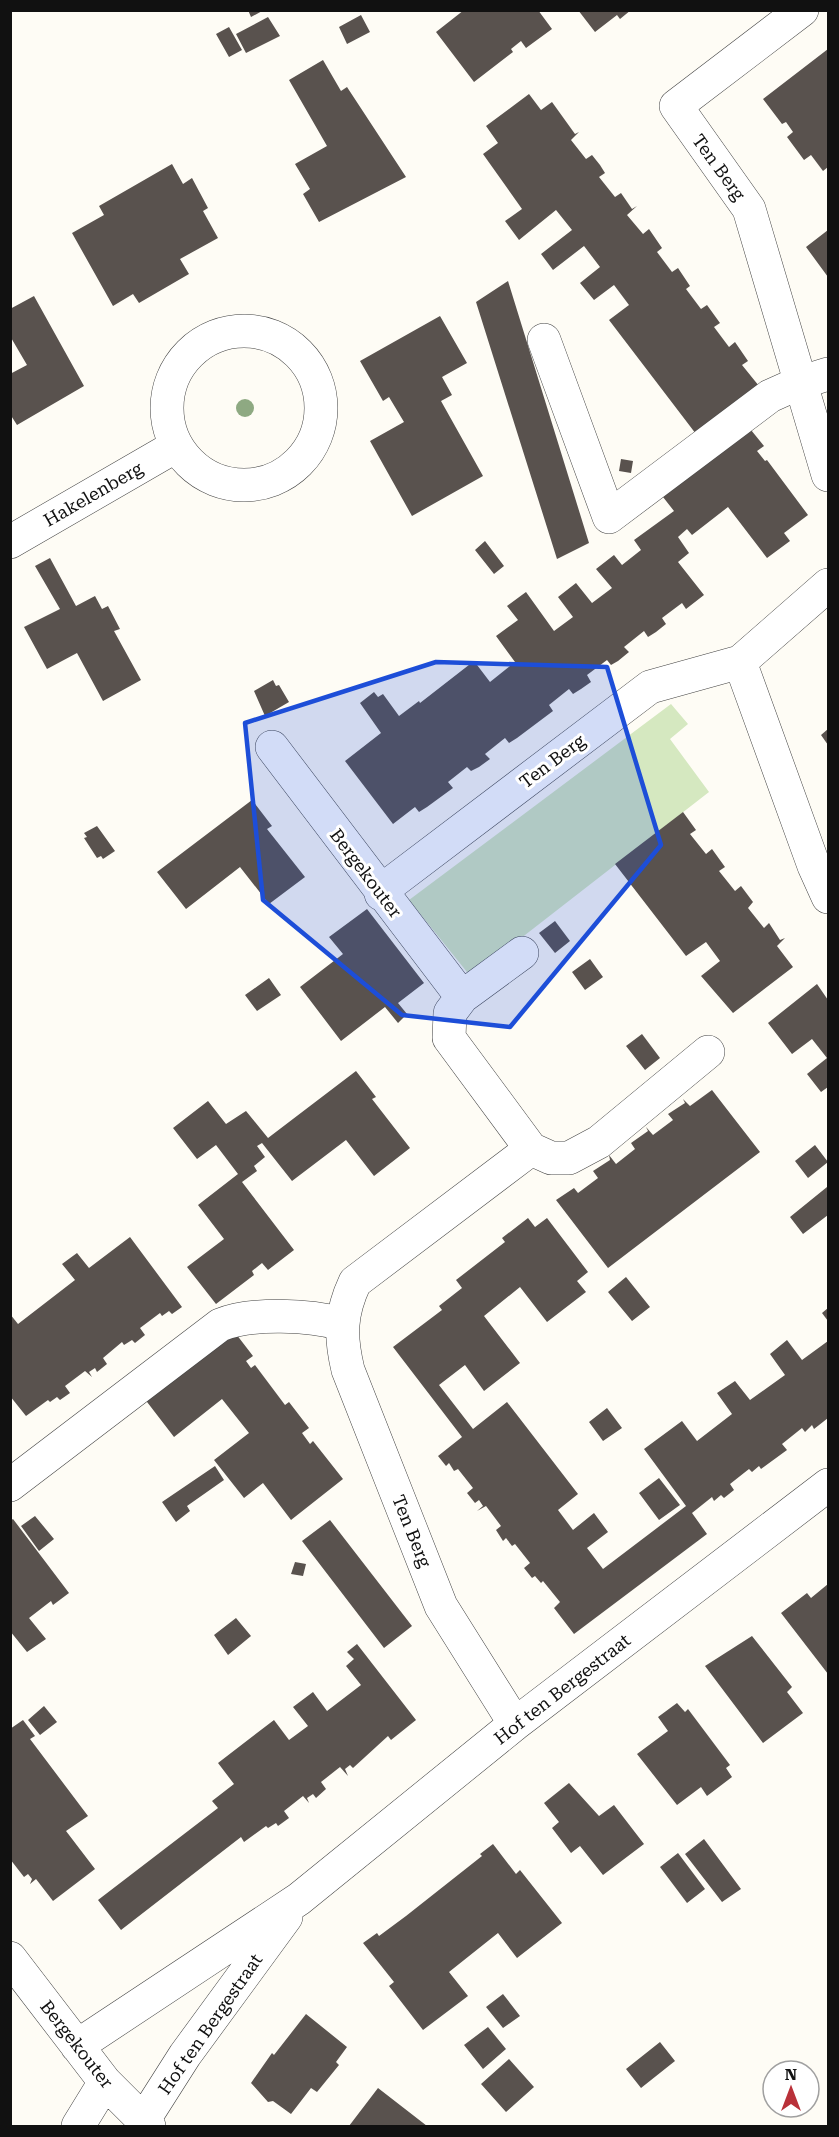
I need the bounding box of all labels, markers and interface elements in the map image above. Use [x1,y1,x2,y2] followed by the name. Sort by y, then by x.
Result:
[688,130,750,205] street label: Ten Berg
[40,457,147,531] street label: Hakelenberg
[515,729,589,792] street label: Ten Berg
[326,825,406,921] street label: Bergekouter
[388,1492,436,1571] street label: Ten Berg
[490,1629,634,1749] street label: Hof ten Bergestraat
[154,1949,267,2098] street label: Hof ten Bergestraat
[36,1996,118,2092] street label: Bergekouter
[761,2059,821,2119] north arrow
[785,2065,797,2084] text: N

